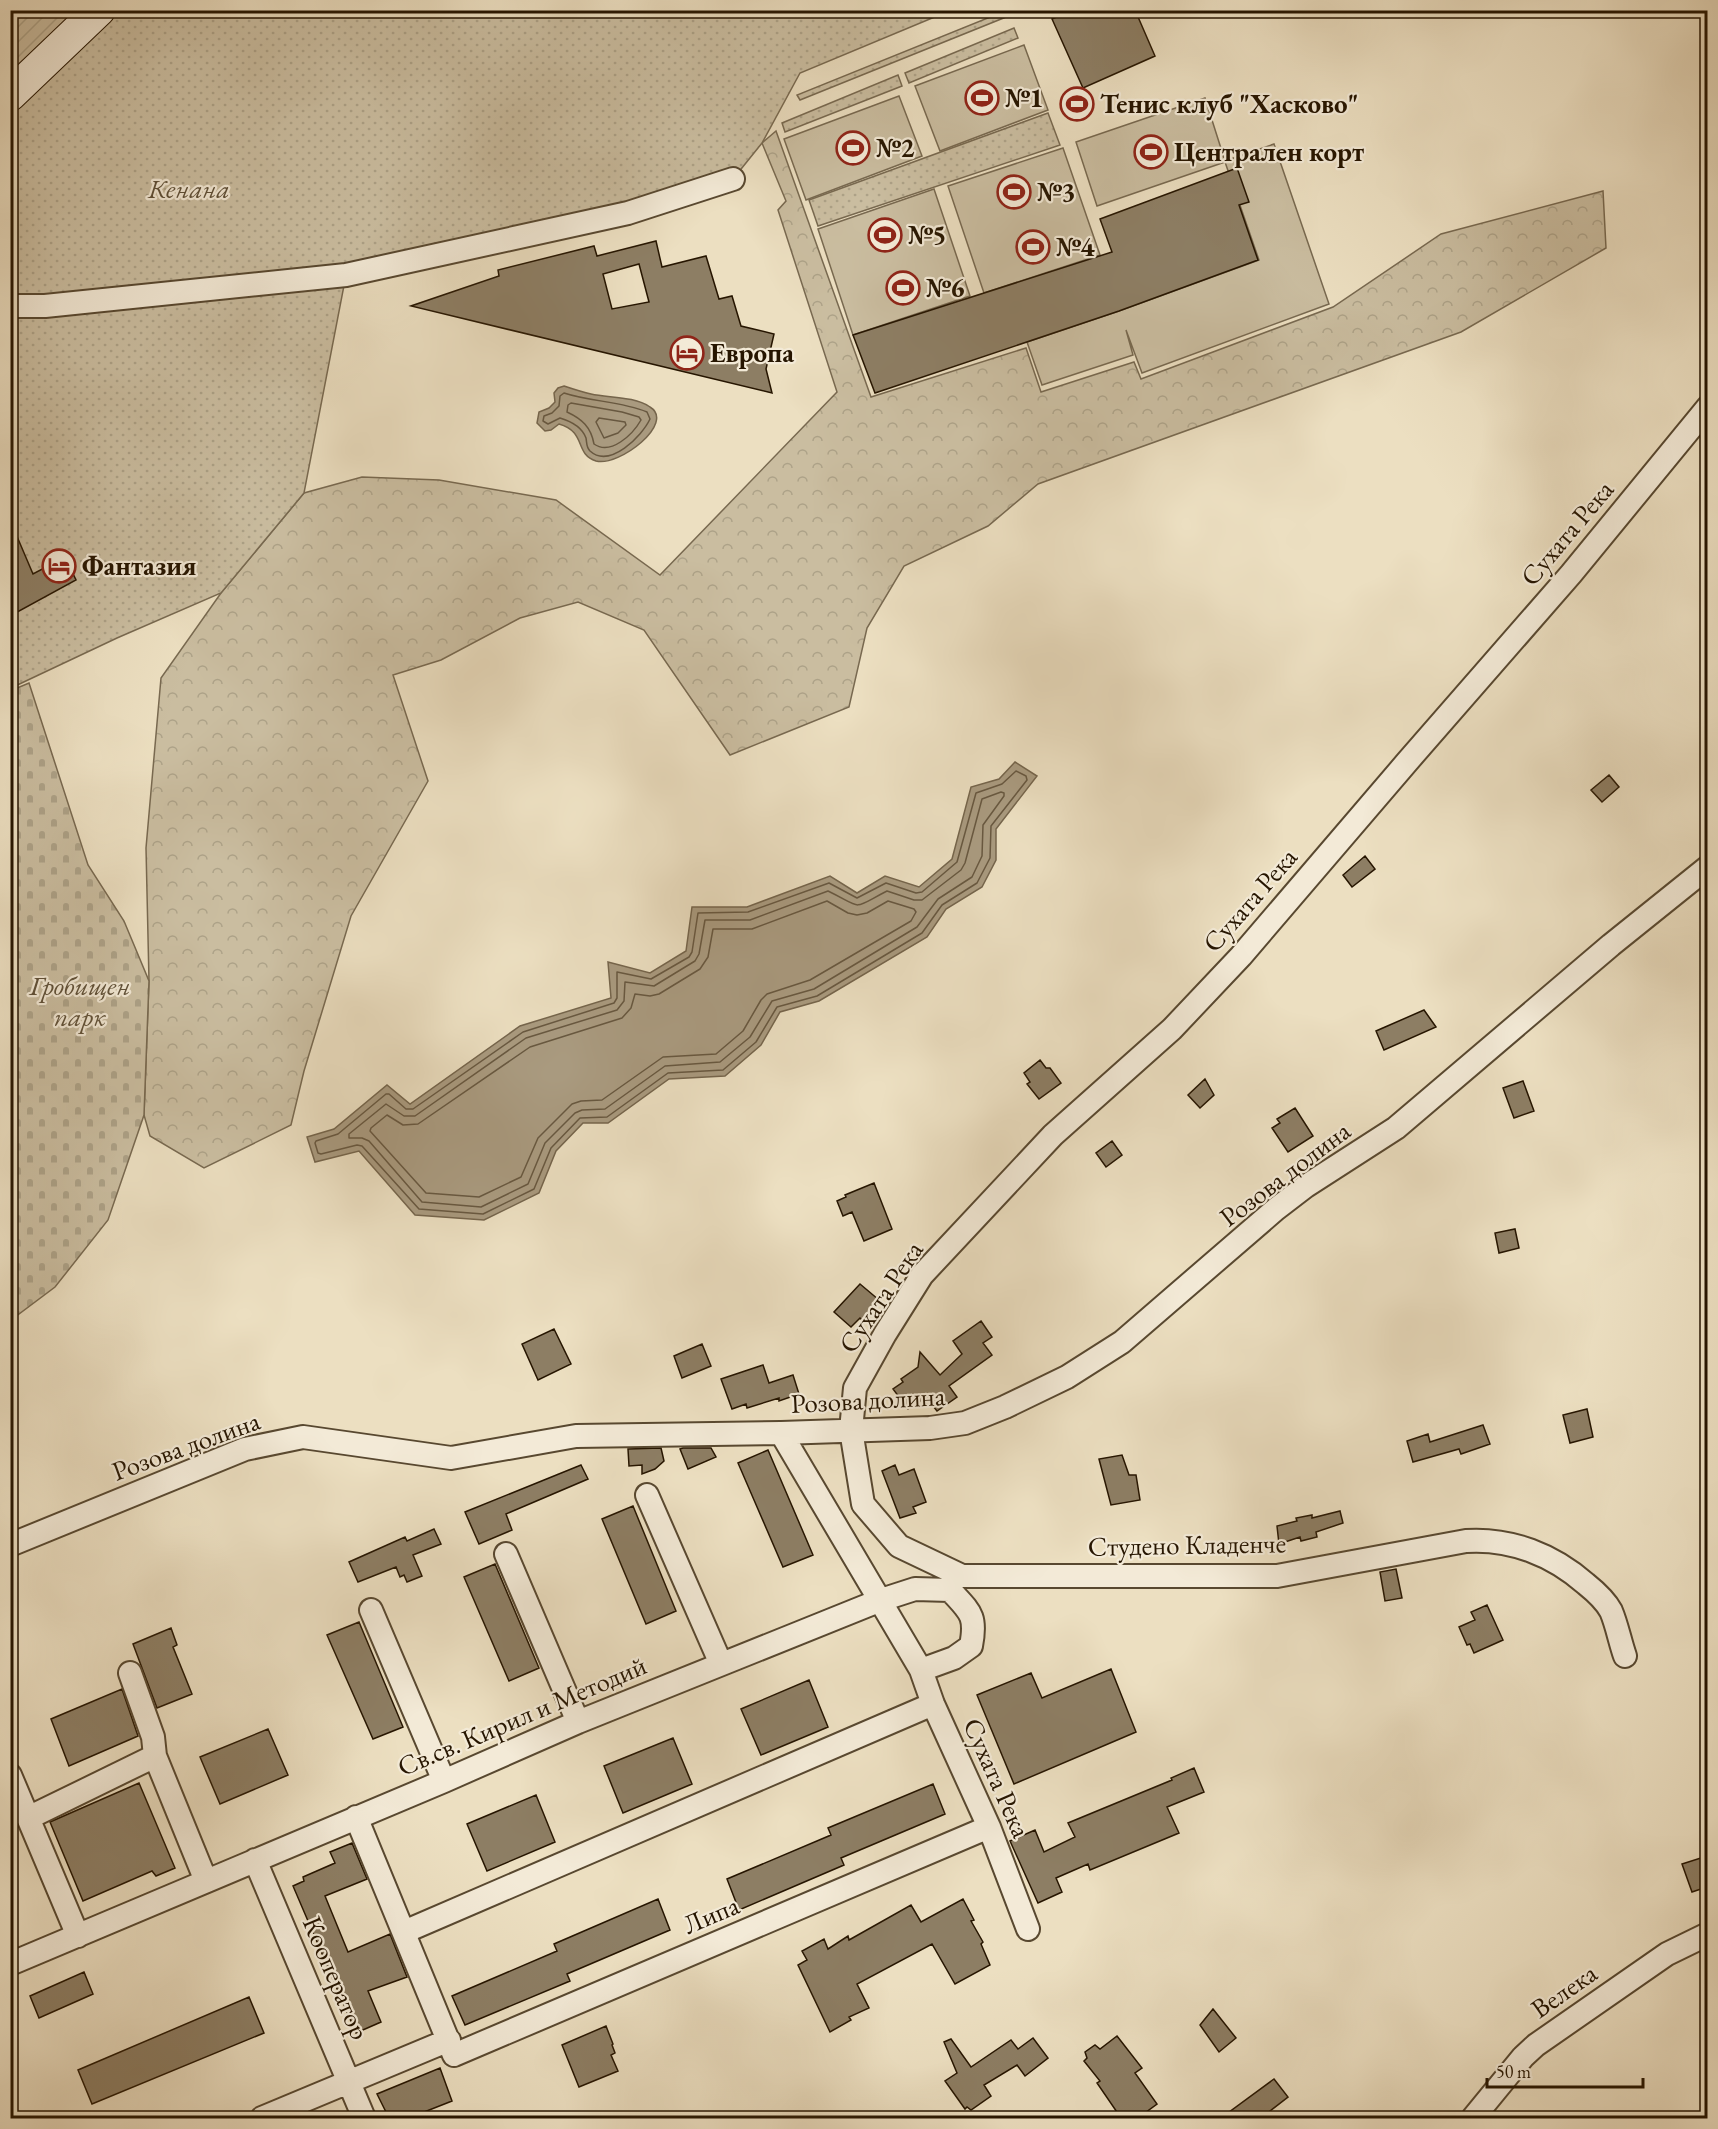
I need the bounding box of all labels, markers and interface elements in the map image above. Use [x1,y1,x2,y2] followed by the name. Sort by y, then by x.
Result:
[964,80,1000,116] sports icon: №1
[1005,80,1044,115] place label: №1
[1059,86,1095,122] sports icon: Тенис клуб "Хасково"
[1100,86,1358,121] place label: Тенис клуб "Хасково"
[835,130,871,166] sports icon: №2
[876,130,915,165] place label: №2
[1133,134,1169,170] sports icon: Централен корт
[1174,134,1364,169] place label: Централен корт
[147,171,230,206] park label: Кенана
[996,174,1032,210] sports icon: №3
[1037,174,1076,209] place label: №3
[867,217,903,253] sports icon: №5
[908,217,947,252] place label: №5
[1015,229,1051,265] sports icon: №4
[1056,229,1095,264] place label: №4
[885,270,921,306] sports icon: №6
[926,270,965,305] place label: №6
[669,335,705,371] hotel icon: Европа
[710,335,794,370] place label: Европа
[1512,472,1621,593] street label: Сухата Река
[41,548,77,584] hotel icon: Фантазия
[82,548,197,583] place label: Фантазия
[1195,840,1305,959] street label: Сухата Река
[28,968,131,1034] park label: Гробищен парк
[1212,1113,1357,1234] street label: Розова долина
[830,1234,931,1359] street label: Сухата Река
[790,1378,946,1421] street label: Розова долина
[107,1403,265,1488] street label: Розова долина
[1088,1525,1286,1564] street label: Студено Кладенче
[392,1647,652,1784] street label: Св.св. Кирил и Методий
[956,1712,1039,1843] street label: Сухата Река
[677,1887,744,1942] street label: Липа
[295,1911,378,2045] street label: Кооператор
[1524,1955,1604,2026] street label: Велека
[1487,2051,1643,2089] scale bar
[1496,2060,1531,2083] text: 50 m

